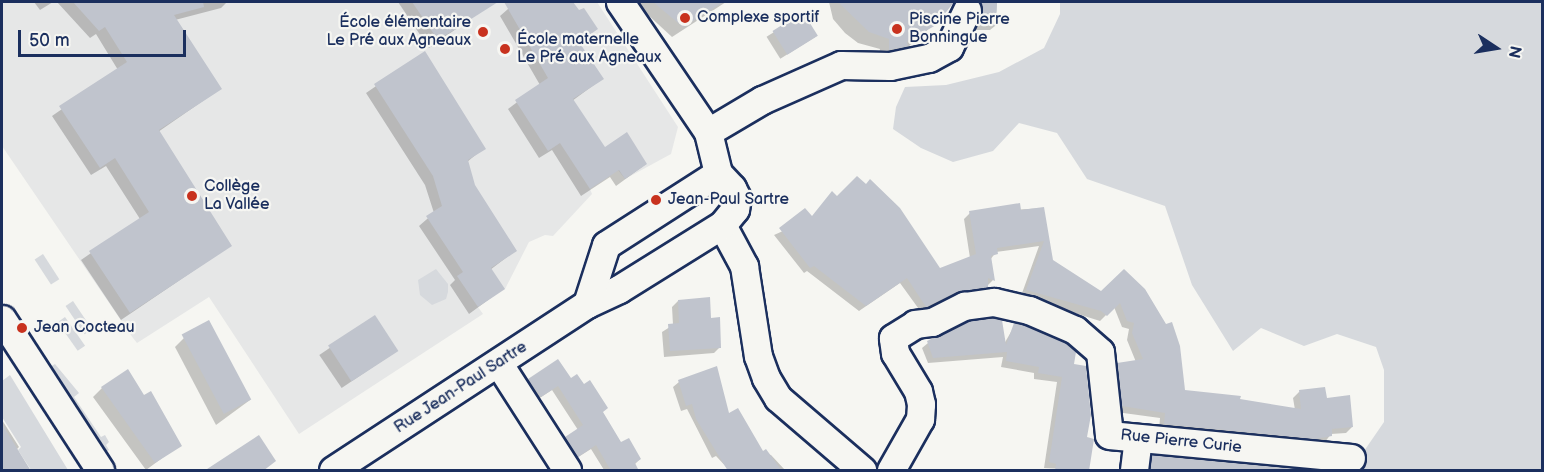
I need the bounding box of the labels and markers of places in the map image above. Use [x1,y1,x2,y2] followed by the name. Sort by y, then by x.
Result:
[697,8,819,28] place label: Complexe sportif
[909,10,1010,48] place label: Piscine Pierre Bonningue
[678,11,692,25] marker: Complexe sportif
[327,13,471,51] place label: École élémentaire Le Pré aux Agneaux
[890,22,904,36] marker: Piscine Pierre Bonningue
[476,25,490,39] marker: École élémentaire Le Pré aux Agneaux
[517,30,661,68] place label: École maternelle Le Pré aux Agneaux
[498,42,512,56] marker: École maternelle Le Pré aux Agneaux
[204,177,270,215] place label: Collège La Vallée
[185,189,199,203] marker: Collège La Vallée
[668,190,789,210] place label: Jean-Paul Sartre
[649,193,663,207] marker: Jean-Paul Sartre
[34,318,135,338] place label: Jean Cocteau
[15,321,29,335] marker: Jean Cocteau

